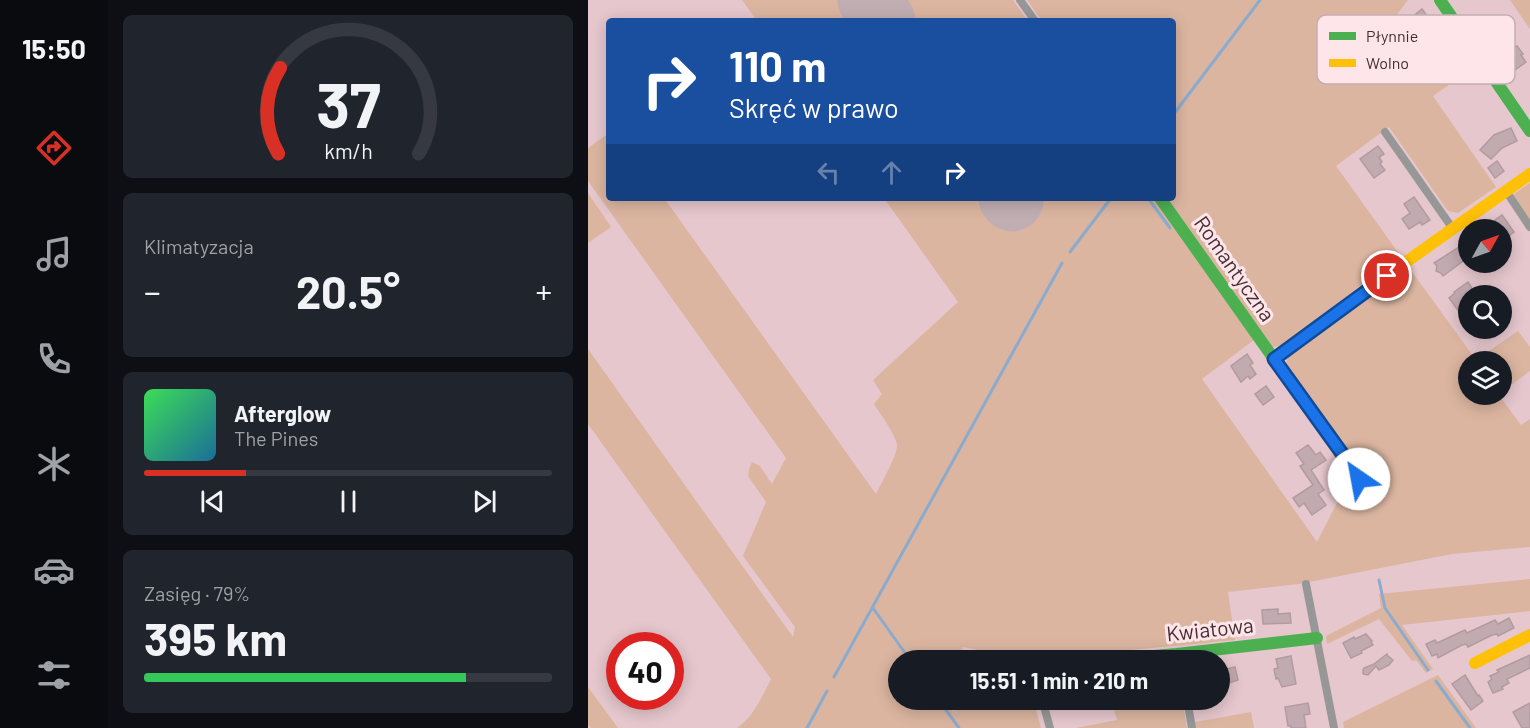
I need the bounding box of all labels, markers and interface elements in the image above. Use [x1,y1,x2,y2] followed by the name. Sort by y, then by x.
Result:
[1317,15,1515,84] legend
[1366,26,1418,45] text: Płynnie
[22,32,86,64] text: 15:50
[729,40,826,90] text: 110 m
[630,42,708,120] icon: right
[1366,53,1409,72] text: Wolno
[316,66,380,140] text: 37
[729,91,899,123] text: Skręć w prawo
[33,127,75,169] icon: directions
[324,138,372,163] text: km/h
[812,156,845,189] icon: left
[875,156,908,189] icon: ahead
[938,156,971,189] icon: right
[1190,211,1281,326] street label: Romantyczna
[1458,219,1512,273] north arrow
[1458,219,1512,405] map controls
[33,233,75,275] icon: music
[144,234,254,258] text: Klimatyzacja
[1361,250,1412,301] pin
[1370,259,1403,292] icon: arrive
[296,264,400,318] text: 20.5°
[144,271,161,311] text: −
[536,271,552,311] text: +
[1458,285,1512,339] button: search
[33,338,75,380] icon: phone
[1458,351,1512,405] button: layers
[234,400,331,426] text: Afterglow
[234,426,318,450] text: The Pines
[33,443,75,485] icon: climate
[1327,447,1391,511] position arrow
[196,485,229,518] icon: previous
[332,485,365,518] icon: pause
[468,485,501,518] icon: next
[33,549,75,591] icon: car
[144,581,250,605] text: Zasięg · 79%
[144,611,287,665] text: 395 km
[1165,612,1255,646] street label: Kwiatowa
[606,632,684,710] speed limit sign: 40
[33,654,75,696] icon: filters
[970,667,1148,693] text: 15:51 · 1 min · 210 m

